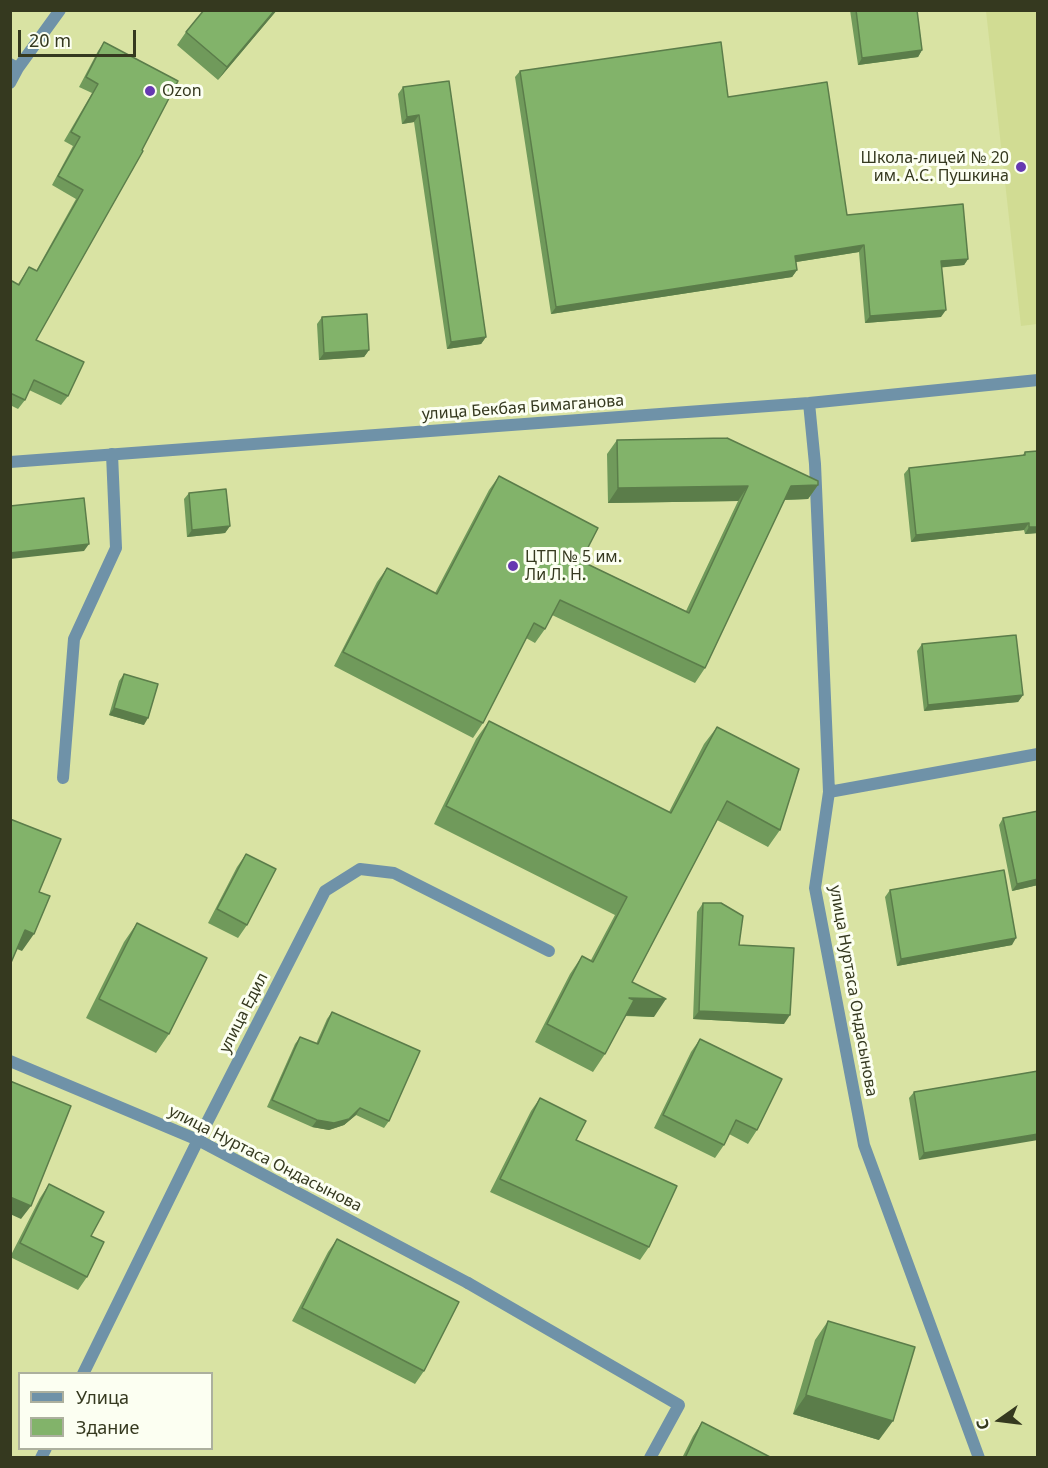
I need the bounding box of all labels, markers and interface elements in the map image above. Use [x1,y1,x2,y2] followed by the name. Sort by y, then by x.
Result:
[21,18,140,56] scale bar
[29,28,71,52] text: 20 m
[162,81,202,101] place label: Ozon
[143,84,157,98] marker: Ozon
[861,148,1009,186] place label: Школа-лицей № 20 им. А.С. Пушкина
[1014,160,1028,174] marker: Школа-лицей № 20 им. А.С. Пушкина
[421,391,625,425] street label: улица Бекбая Бимаганова
[525,547,622,585] place label: ЦТП № 5 им. Ли Л. Н.
[506,559,520,573] marker: ЦТП № 5 им. Ли Л. Н.
[825,884,881,1098] street label: улица Нуртаса Ондасынова
[216,970,272,1056] street label: улица Едил
[165,1102,365,1216] street label: улица Нуртаса Ондасынова
[18,1372,213,1450] legend
[76,1385,129,1409] text: Улица
[970,1390,1030,1450] north arrow
[76,1415,139,1439] text: Здание
[971,1417,994,1432] text: С

